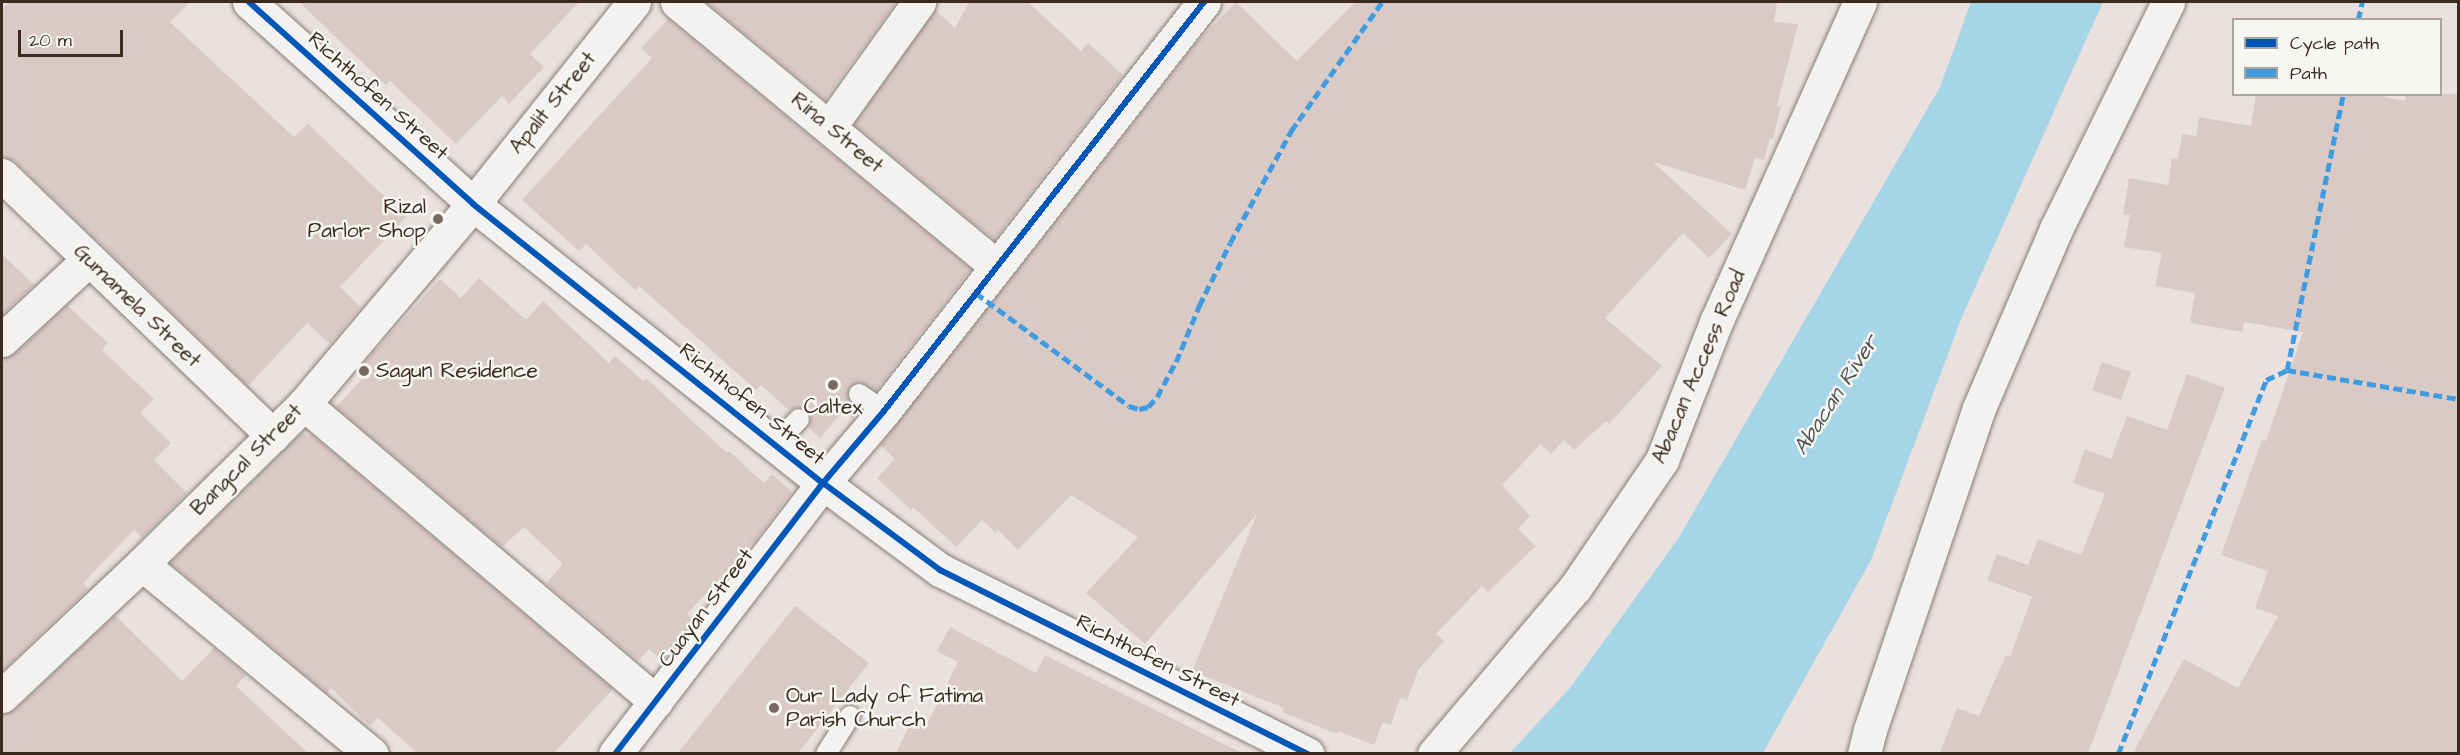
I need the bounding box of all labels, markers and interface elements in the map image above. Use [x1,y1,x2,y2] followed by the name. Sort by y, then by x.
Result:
[21,18,126,56] scale bar
[2232,18,2442,96] legend
[303,26,453,166] street label: Richthofen Street
[29,28,72,53] text: 20 m
[2290,31,2379,56] text: Cycle path
[504,47,602,159] street label: Apalit Street
[2290,61,2327,86] text: Path
[786,87,888,179] street label: Rina Street
[308,194,426,244] place label: Rizal Parlor Shop
[431,212,445,226] marker: Rizal Parlor Shop
[68,239,206,373] street label: Gumamela Street
[1647,266,1751,468] street label: Abacan Access Road
[1788,330,1884,460] water label: Abacan River
[674,338,830,470] street label: Richthofen Street
[376,358,538,384] place label: Sagun Residence
[357,364,371,378] marker: Sagun Residence
[826,378,840,392] marker: Caltex
[804,394,862,420] place label: Caltex
[186,399,308,521] street label: Bangcal Street
[653,544,759,672] street label: Cuayan Street
[1072,609,1244,713] street label: Richthofen Street
[786,683,983,733] place label: Our Lady of Fatima Parish Church
[767,701,781,715] marker: Our Lady of Fatima Parish Church

